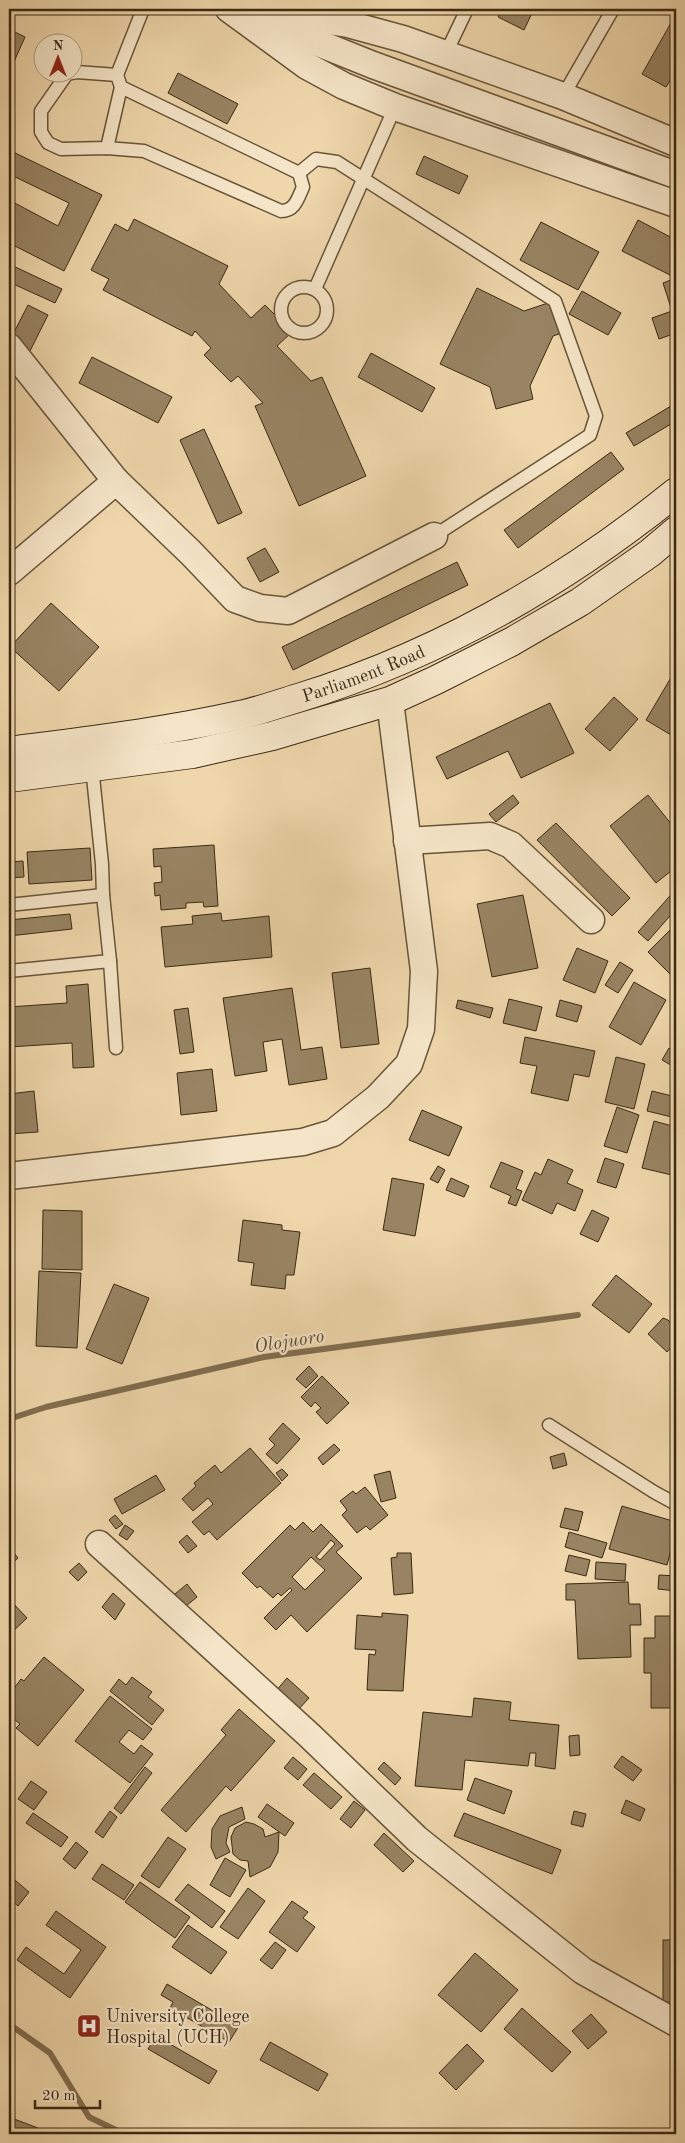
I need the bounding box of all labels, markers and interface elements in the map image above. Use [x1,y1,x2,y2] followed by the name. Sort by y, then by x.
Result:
[32,32,82,82] north arrow
[53,39,64,53] text: N
[300,643,428,706] street label: Parliament Road
[253,1328,326,1357] water label: Olojuoro
[106,2008,250,2047] place label: University College Hospital (UCH)
[76,2013,102,2039] hospital icon: University College Hospital (UCH)
[35,2078,100,2110] scale bar
[42,2089,76,2104] text: 20 m

